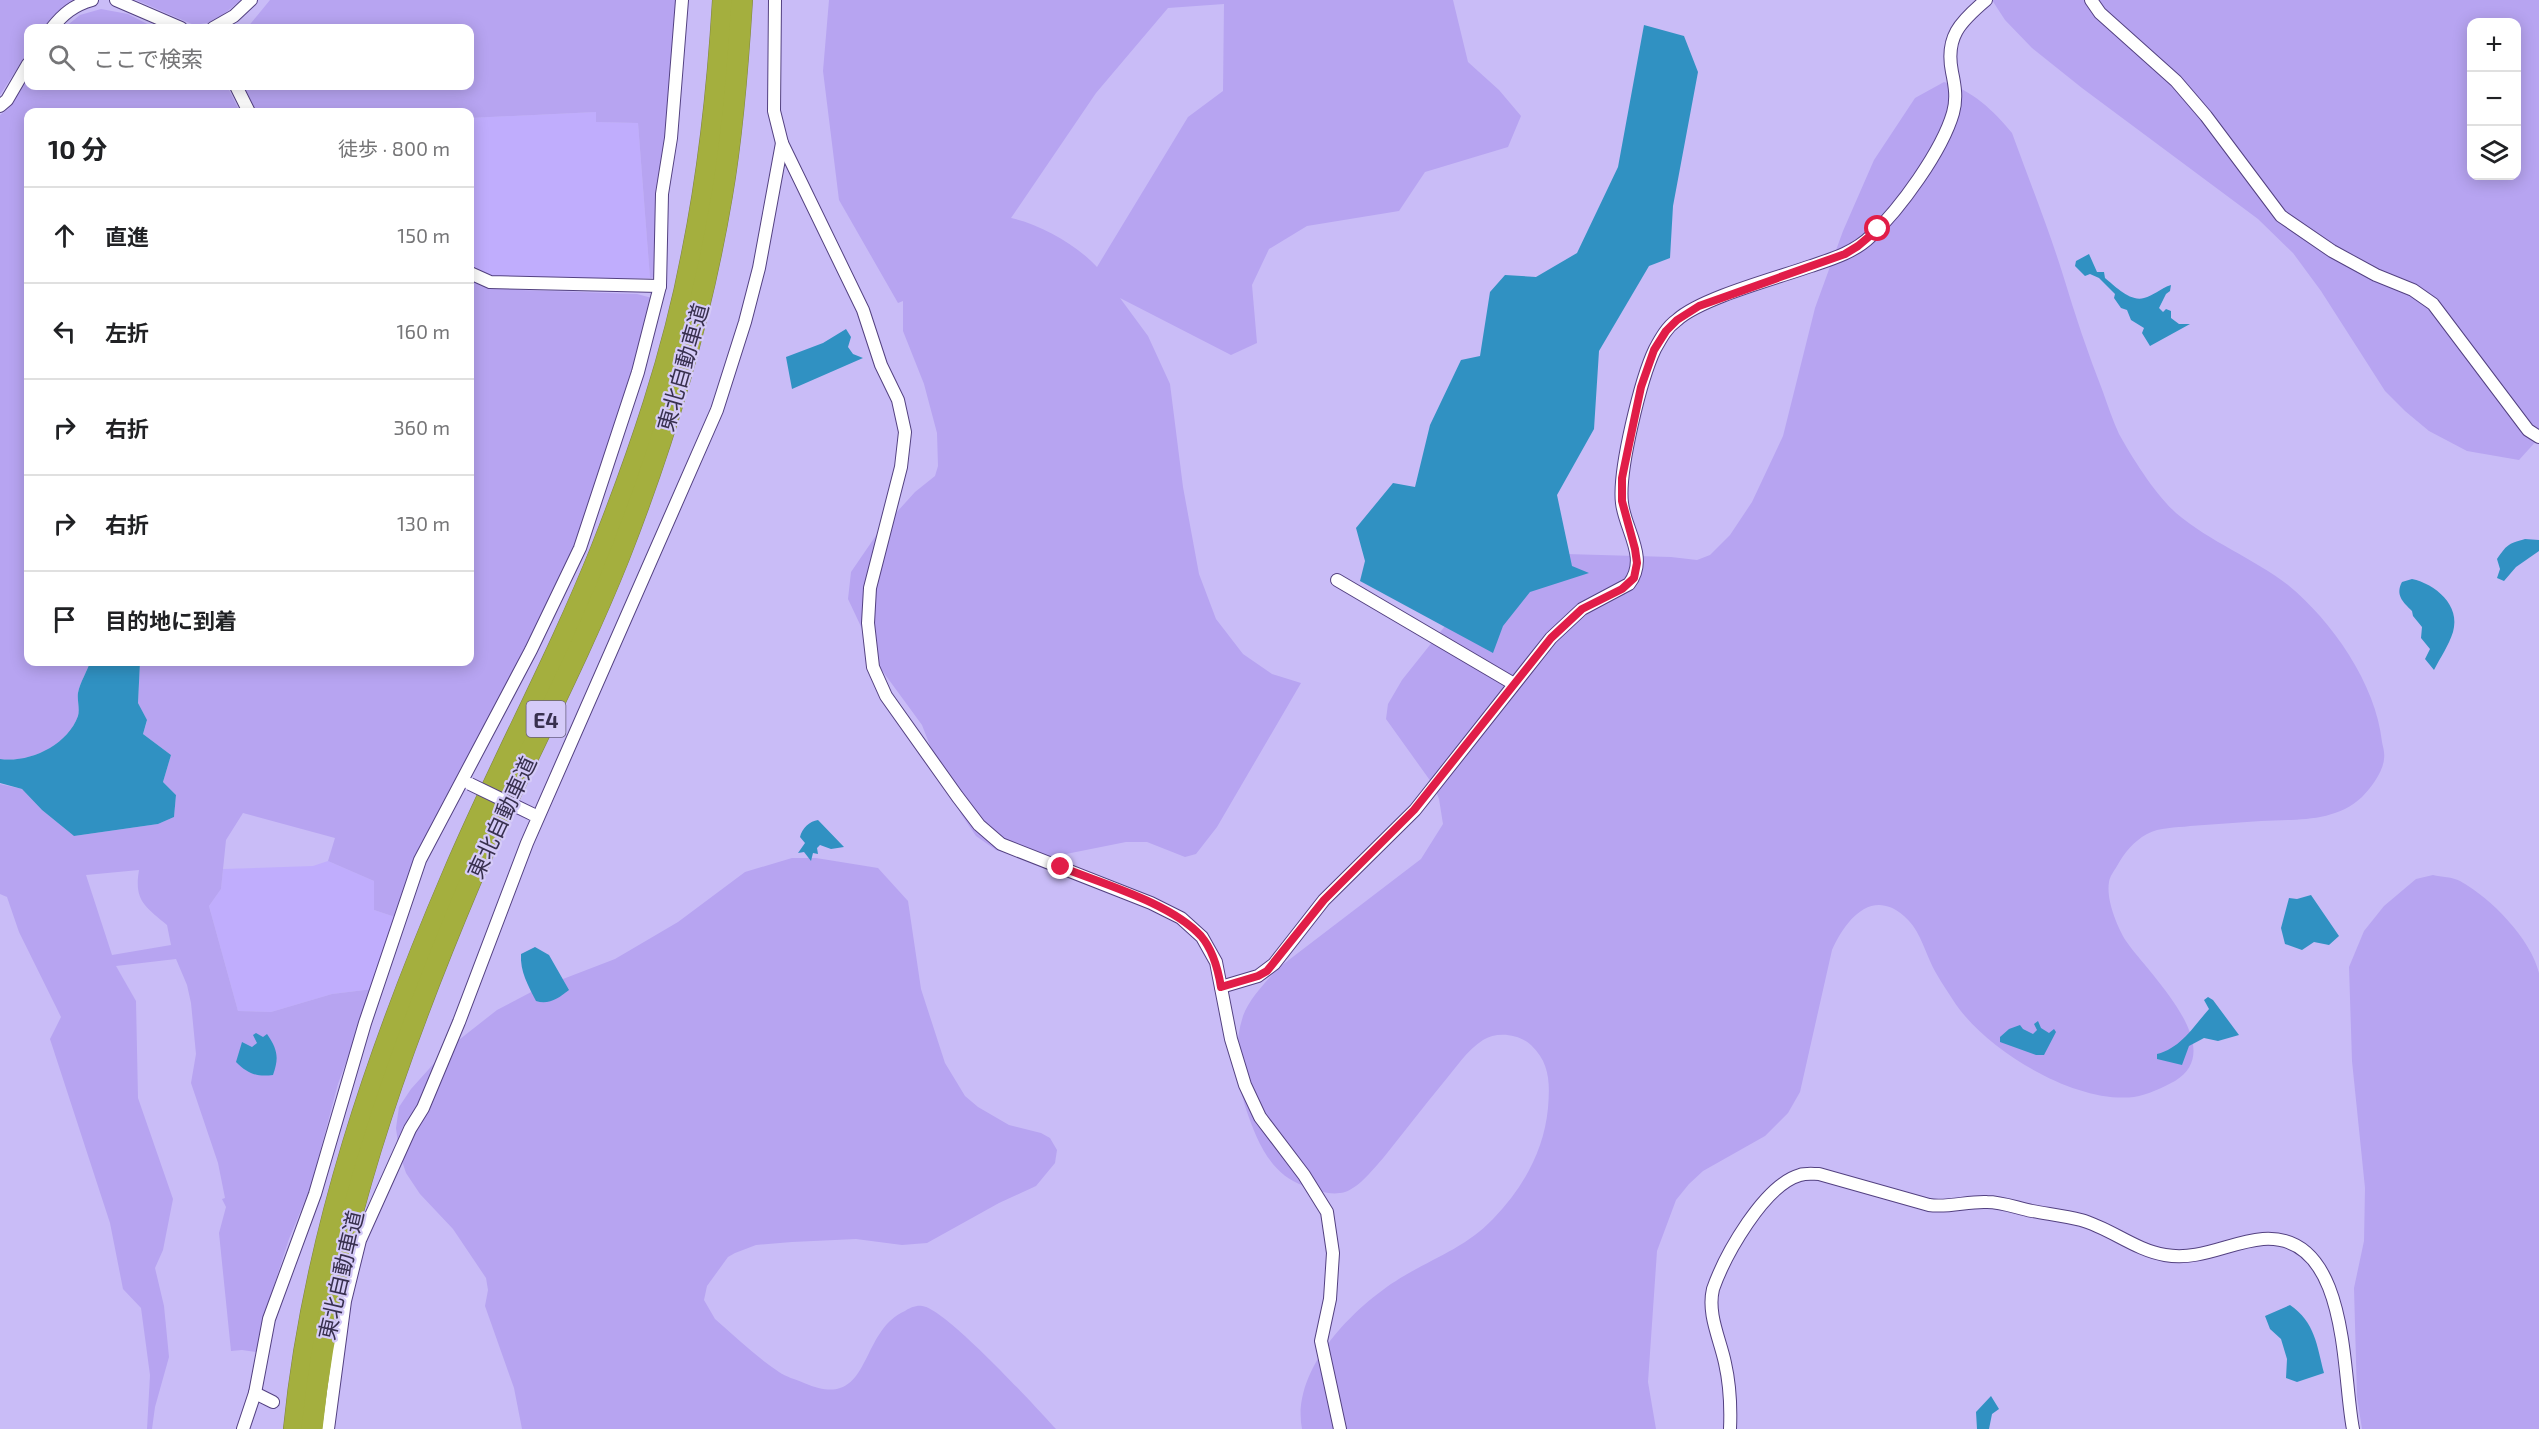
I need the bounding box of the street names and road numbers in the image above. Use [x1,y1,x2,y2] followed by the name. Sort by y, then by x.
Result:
[651,300,713,434] street label: 東北自動車道
[526,701,566,737] road number: E4
[461,752,541,882] street label: 東北自動車道
[312,1208,368,1342] street label: 東北自動車道

